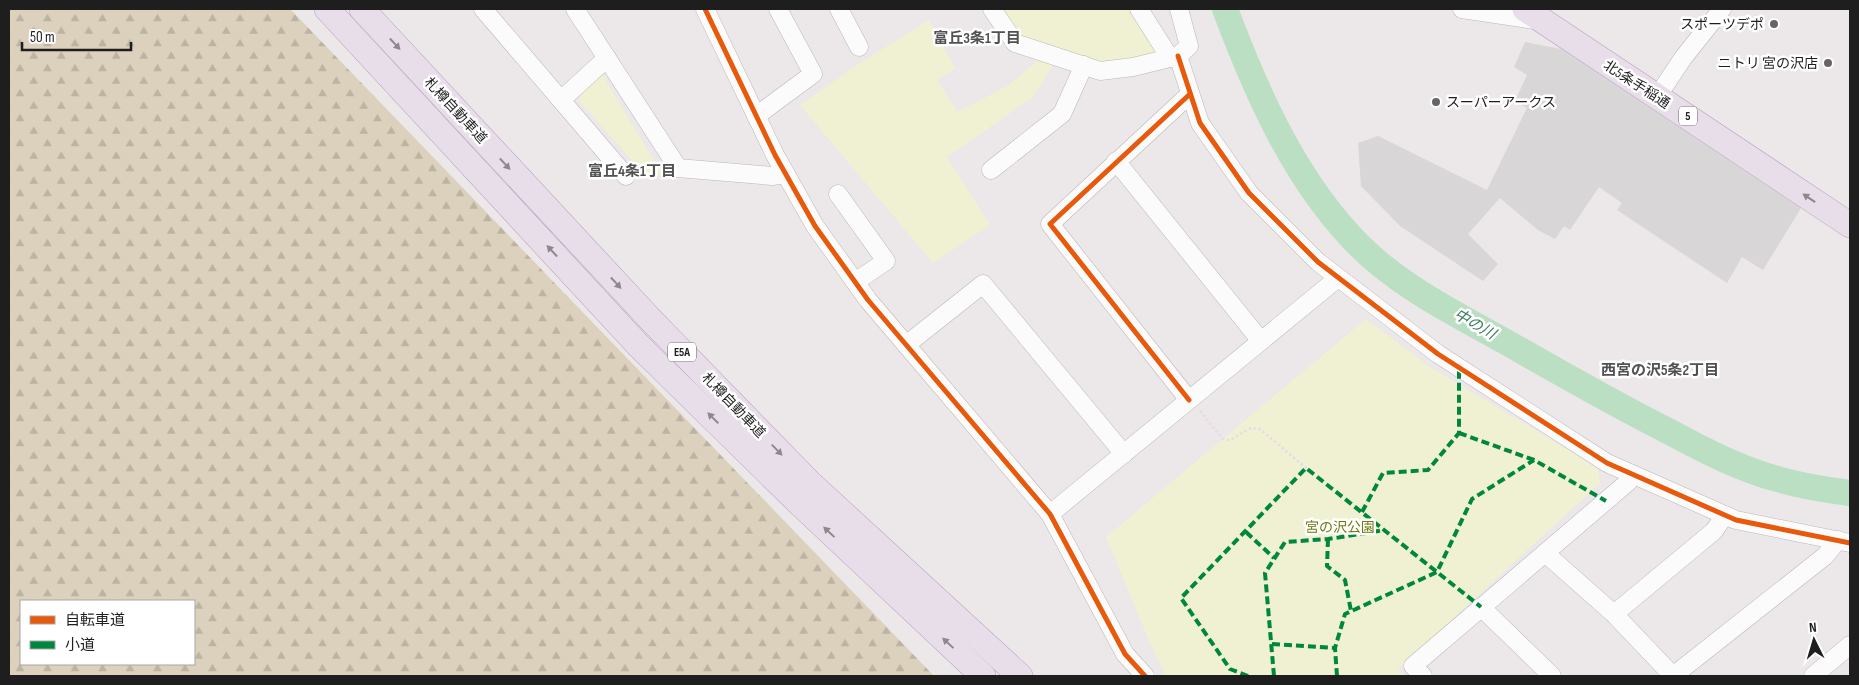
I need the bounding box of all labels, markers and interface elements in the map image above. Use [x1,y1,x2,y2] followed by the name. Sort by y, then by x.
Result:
[1680,16,1764,33] place label: スポーツデポ
[1768,18,1780,30] marker: スポーツデポ
[22,20,131,52] scale bar
[30,28,55,47] text: 50 m
[933,29,1021,48] district label: 富丘3条1丁目
[389,38,401,50] one-way arrow
[1718,55,1818,72] place label: ニトリ 宮の沢店
[1600,57,1673,112] street label: 北5条手稲通
[1822,57,1834,69] marker: ニトリ 宮の沢店
[421,74,490,147] street label: 札樽自動車道
[1446,94,1556,111] place label: スーパーアークス
[1430,96,1442,108] marker: スーパーアークス
[1679,106,1697,125] road number: 5
[500,157,511,170] one-way arrow
[588,162,676,181] district label: 富丘4条1丁目
[1803,193,1816,203] one-way arrow
[546,245,557,257] one-way arrow
[610,276,622,288] one-way arrow
[1451,305,1501,345] water label: 中の川
[668,342,696,362] road number: E5A
[1601,361,1719,380] district label: 西宮の沢5条2丁目
[698,369,769,441] street label: 札樽自動車道
[707,412,719,424] one-way arrow
[771,444,783,456] one-way arrow
[1305,519,1375,536] park label: 宮の沢公園
[824,526,836,538] one-way arrow
[20,600,195,665] legend
[65,611,125,630] text: 自転車道
[1789,615,1839,665] north arrow
[1808,619,1817,636] text: N
[65,636,95,655] text: 小道
[942,637,954,649] one-way arrow

